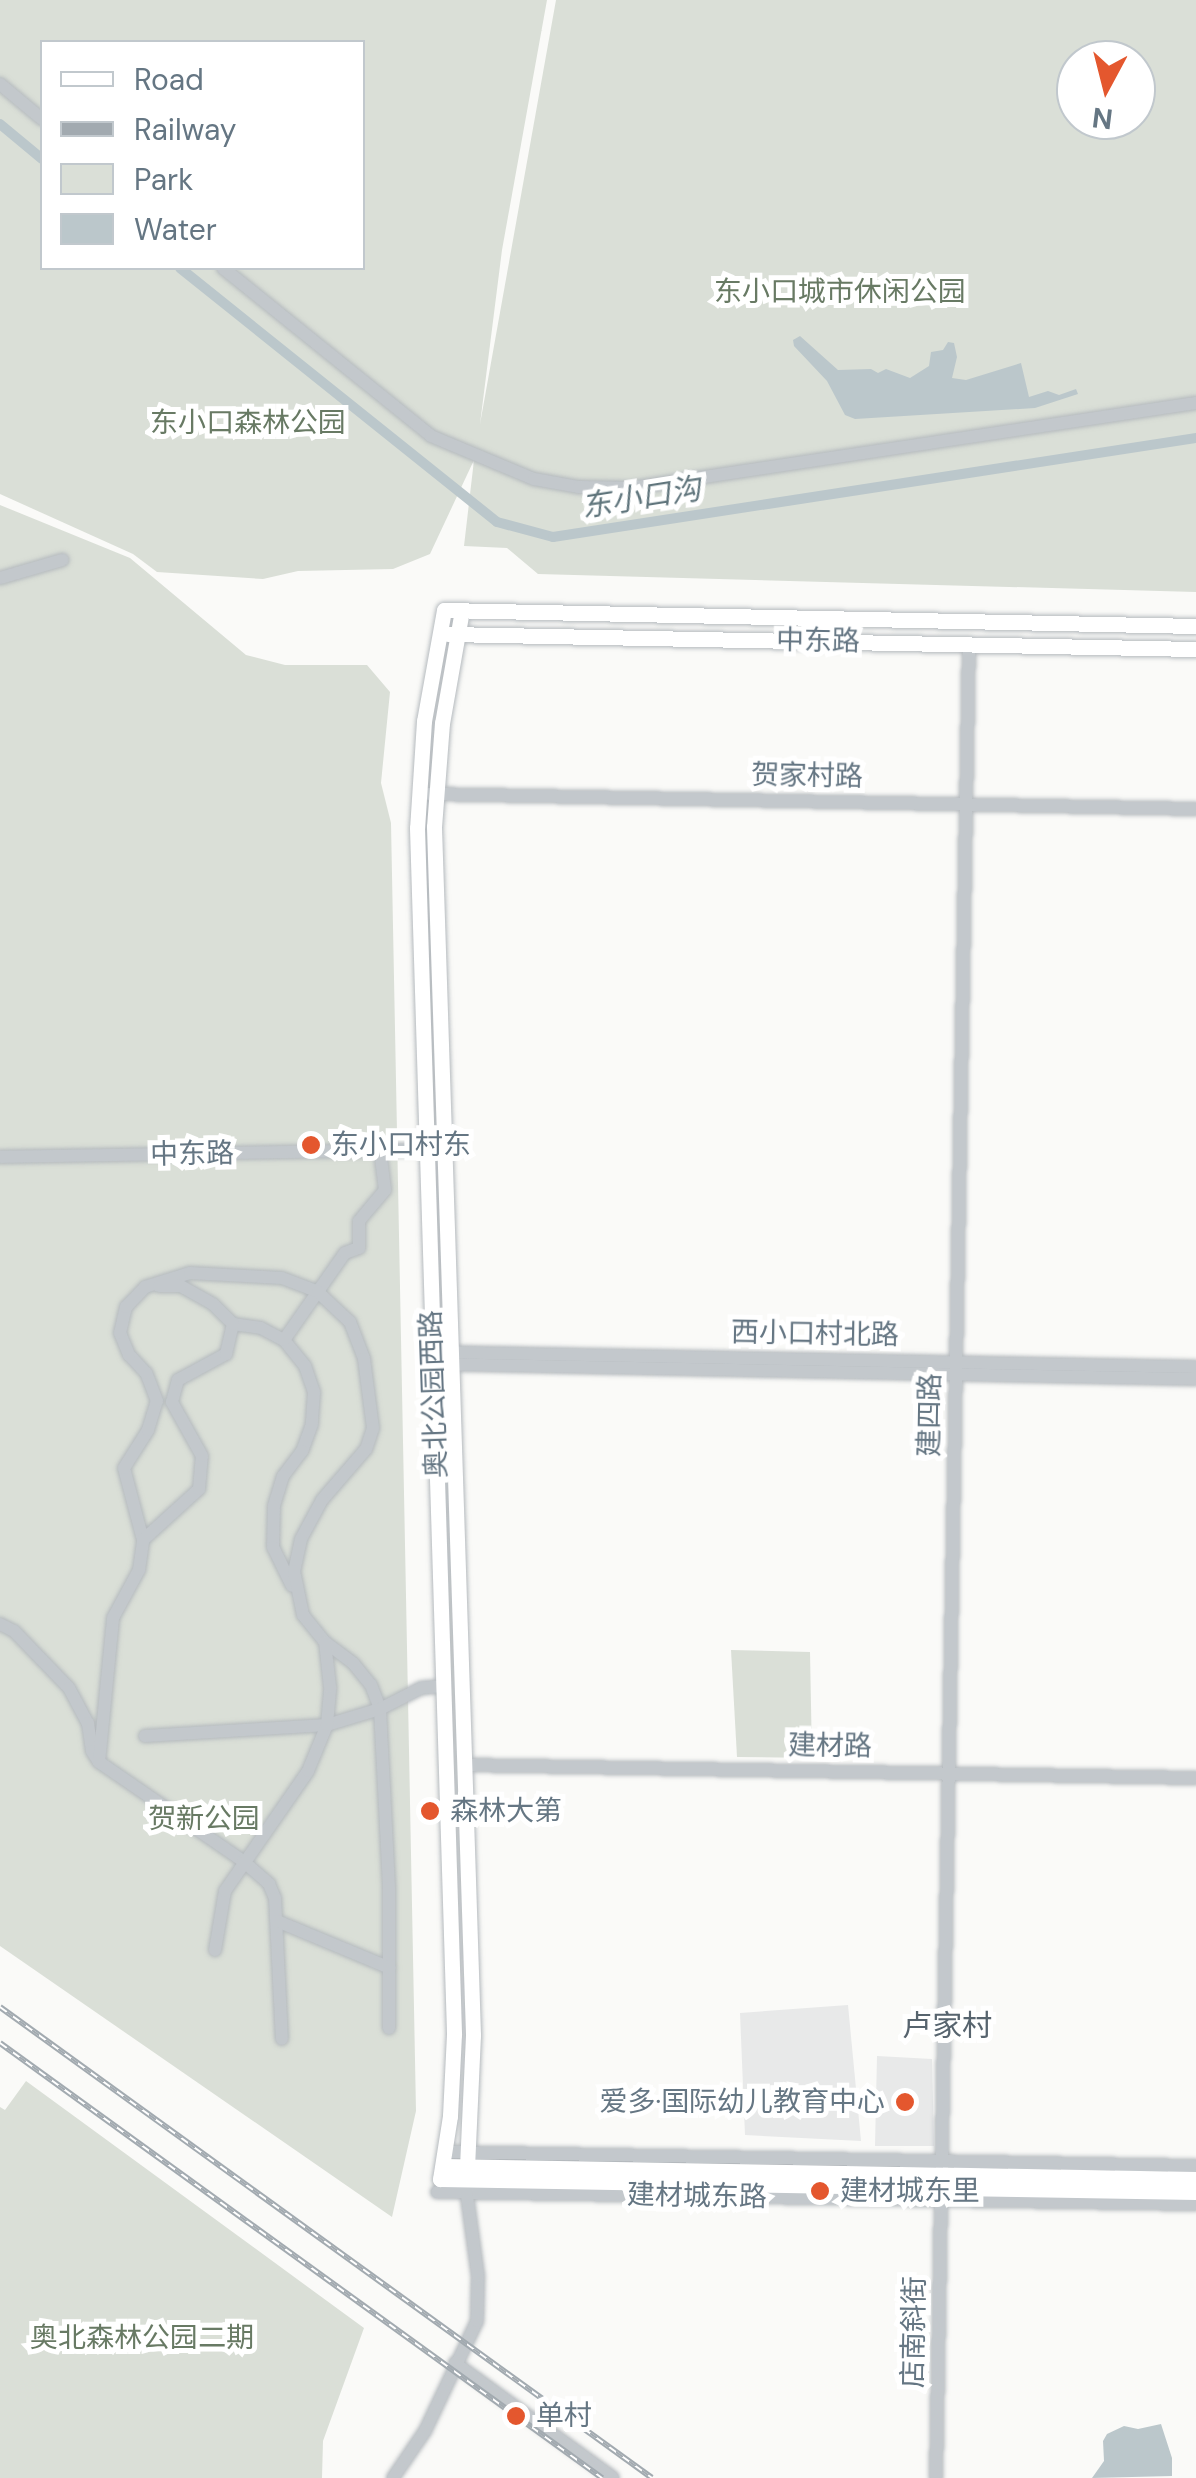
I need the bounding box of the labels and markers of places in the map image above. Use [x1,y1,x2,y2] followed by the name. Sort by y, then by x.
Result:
[331,1128,471,1162] place label: 东小口村东
[300,1134,322,1156] marker: 东小口村东
[450,1794,562,1828] place label: 森林大第
[419,1800,441,1822] marker: 森林大第
[599,2085,885,2119] place label: 爱多·国际幼儿教育中心
[894,2091,916,2113] marker: 爱多·国际幼儿教育中心
[840,2174,980,2208] place label: 建材城东里
[809,2180,831,2202] marker: 建材城东里
[536,2399,592,2433] place label: 单村
[505,2405,527,2427] marker: 单村

